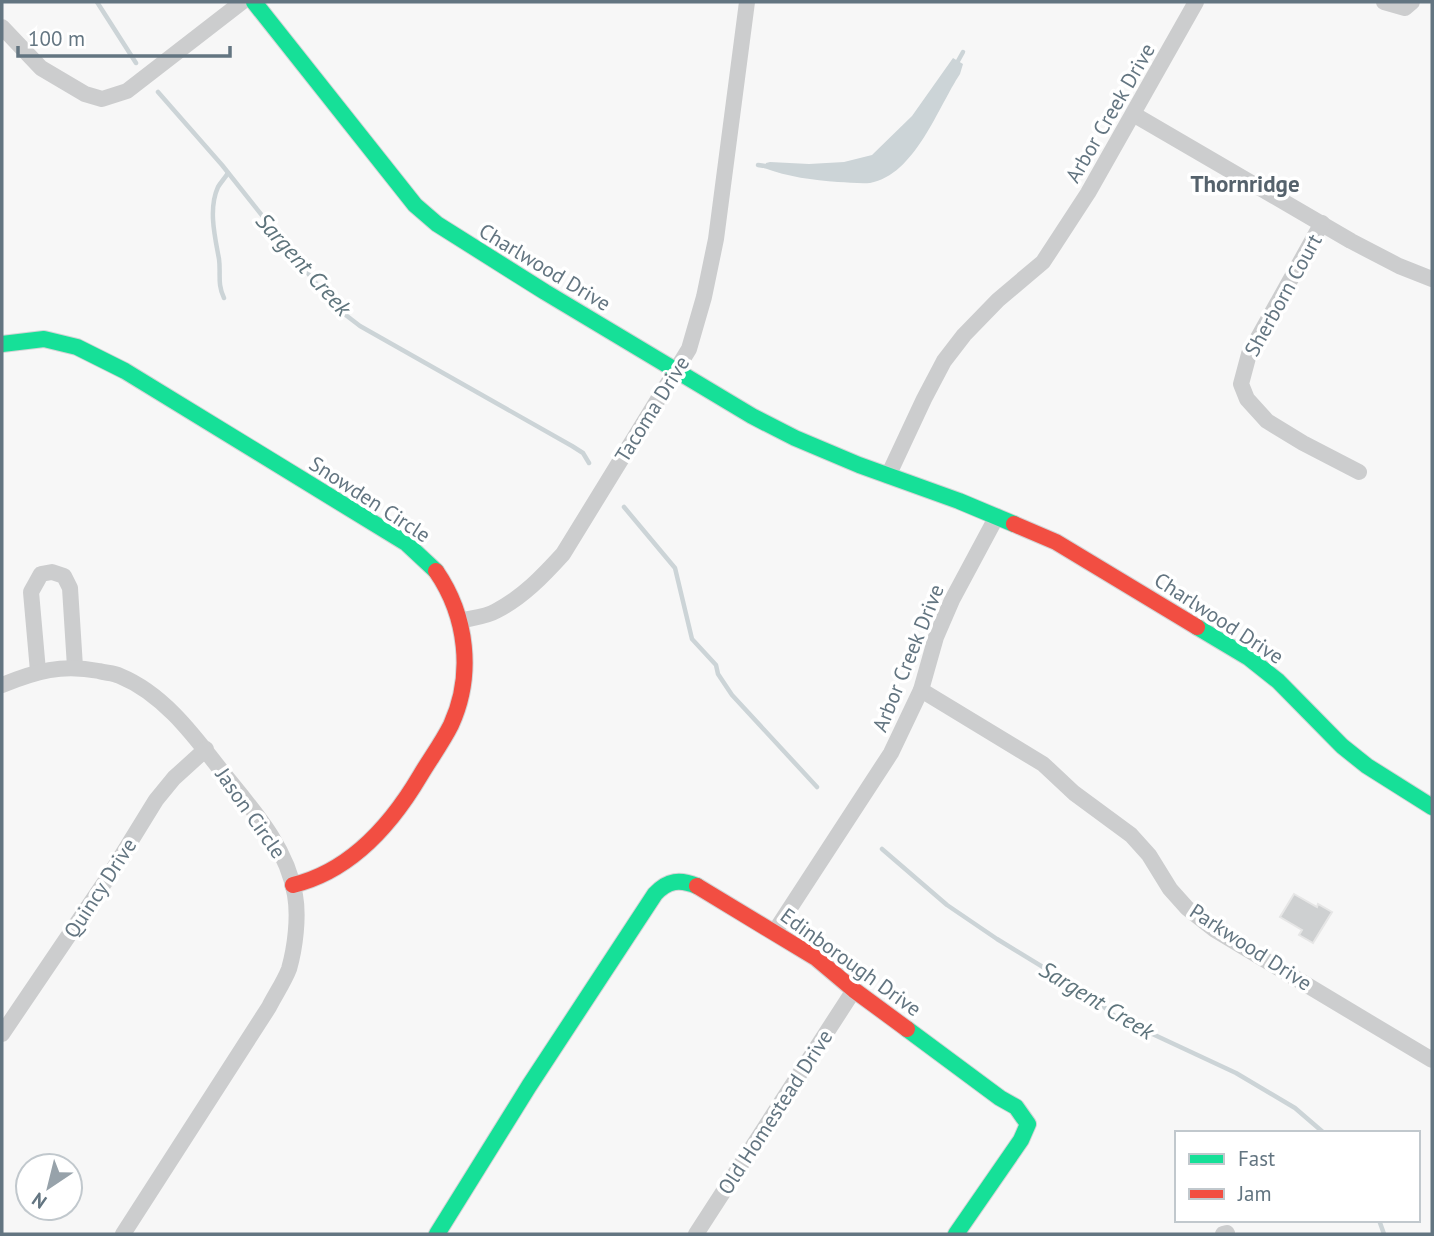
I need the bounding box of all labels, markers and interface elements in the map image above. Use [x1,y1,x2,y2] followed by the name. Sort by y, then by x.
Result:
[18,14,229,58] scale bar
[28,25,85,52] text: 100 m
[1059,38,1161,188] street label: Arbor Creek Drive
[1190,169,1300,198] district label: Thornridge
[250,206,359,323] water label: Sargent Creek
[474,217,616,317] street label: Charlwood Drive
[1238,229,1328,361] street label: Sherborn Court
[609,351,695,467] street label: Tacoma Drive
[304,450,436,548] street label: Snowden Circle
[1149,566,1289,670] street label: Charlwood Drive
[866,580,950,736] street label: Arbor Creek Drive
[209,762,292,864] street label: Jason Circle
[58,833,142,943] street label: Quincy Drive
[1185,897,1317,997] street label: Parkwood Drive
[775,902,927,1022] street label: Edinborough Drive
[1034,954,1161,1046] water label: Sargent Creek
[712,1024,838,1200] street label: Old Homestead Drive
[1175,1131,1420,1222] legend
[1238,1145,1275,1172] text: Fast
[14,1152,84,1222] north arrow
[1237,1180,1272,1207] text: Jam
[27,1188,51,1214] text: N

